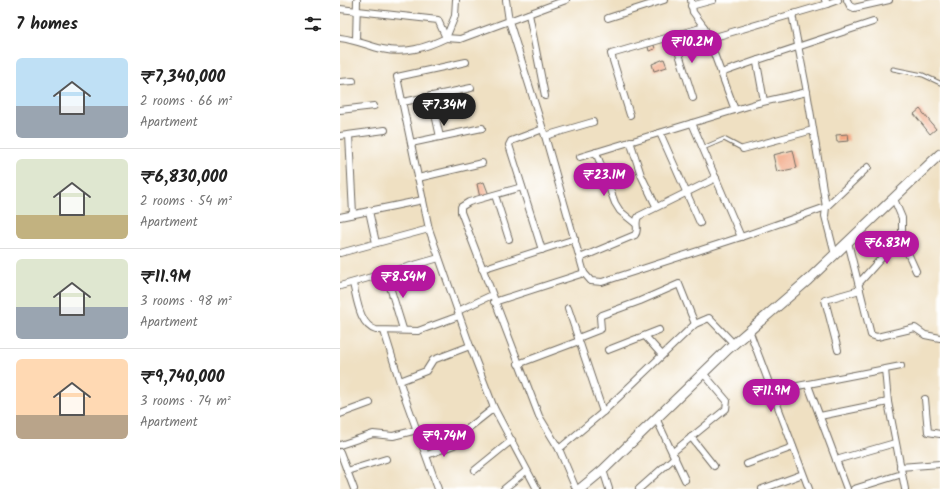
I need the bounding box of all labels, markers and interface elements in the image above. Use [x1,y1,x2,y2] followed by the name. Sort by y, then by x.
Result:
[16,11,78,38] text: 7 homes
[302,13,324,35] icon: filters
[659,30,725,64] pin: ₹10.2M
[671,32,713,53] text: ₹10.2M
[140,64,225,91] text: ₹7,340,000
[48,74,96,122] icon: home
[140,91,232,112] text: 2 rooms · 66 m²
[411,93,477,127] pin: ₹7.34M
[422,95,466,116] text: ₹7.34M
[140,112,198,133] text: Apartment
[571,163,637,197] pin: ₹23.1M
[140,164,227,191] text: ₹6,830,000
[583,165,625,186] text: ₹23.1M
[48,175,96,223] icon: home
[140,191,232,212] text: 2 rooms · 54 m²
[140,212,198,233] text: Apartment
[854,231,920,265] pin: ₹6.83M
[864,233,910,254] text: ₹6.83M
[140,264,191,291] text: ₹11.9M
[370,265,436,299] pin: ₹8.54M
[380,267,426,288] text: ₹8.54M
[48,275,96,323] icon: home
[140,291,232,312] text: 3 rooms · 98 m²
[140,312,198,333] text: Apartment
[140,364,224,391] text: ₹9,740,000
[48,375,96,423] icon: home
[738,379,804,413] pin: ₹11.9M
[752,381,790,402] text: ₹11.9M
[140,391,231,412] text: 3 rooms · 74 m²
[140,412,198,433] text: Apartment
[411,424,477,458] pin: ₹9.74M
[422,426,466,447] text: ₹9.74M

